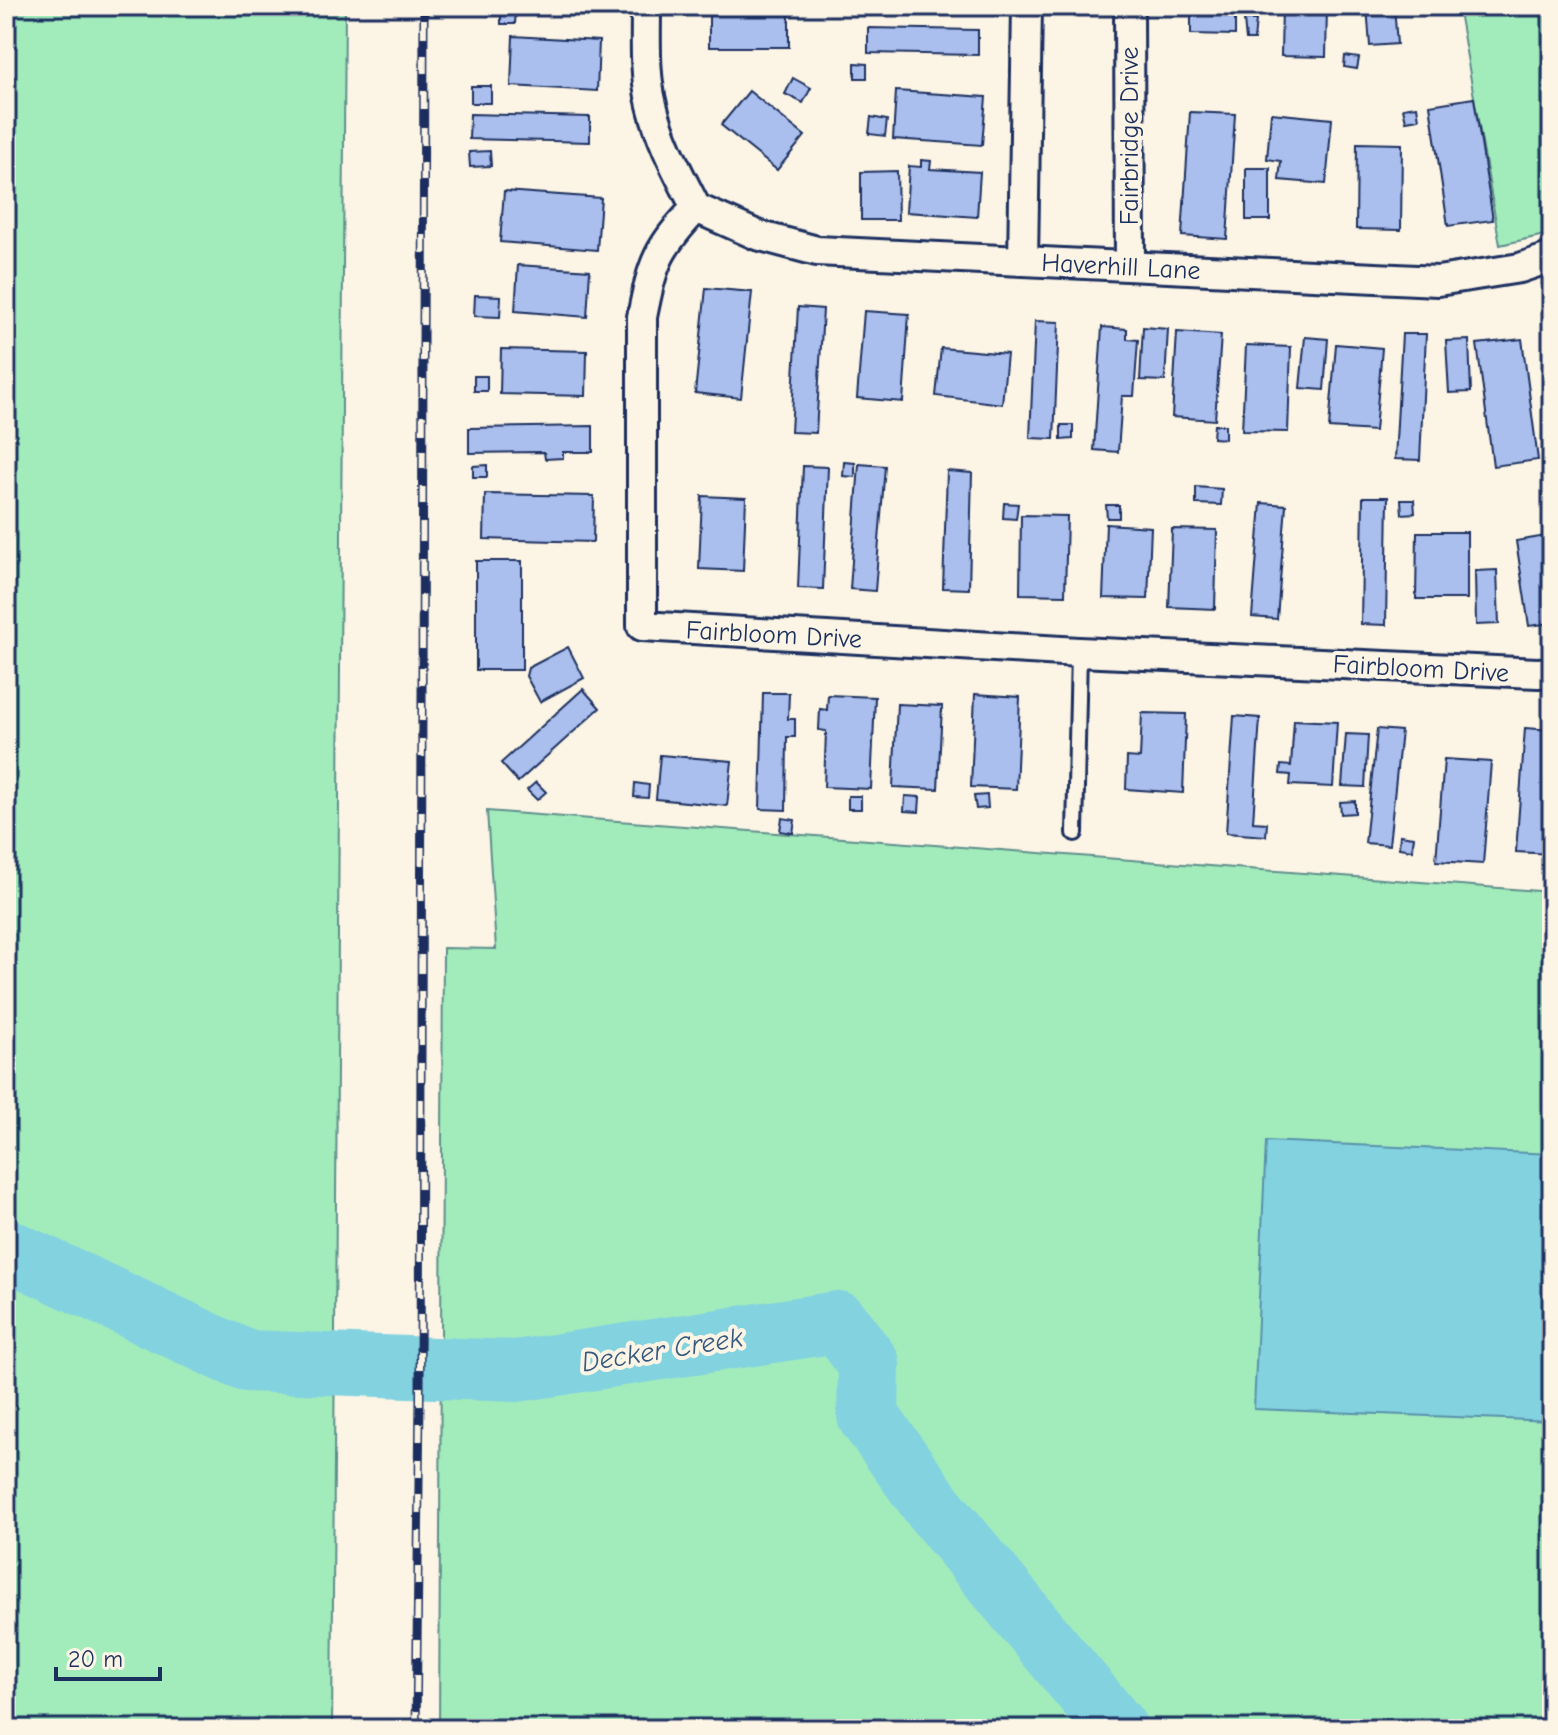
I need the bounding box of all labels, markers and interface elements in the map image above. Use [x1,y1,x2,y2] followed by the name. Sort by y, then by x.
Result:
[1115,47,1145,225] street label: Fairbridge Drive
[1041,248,1201,286] street label: Haverhill Lane
[685,615,863,655] street label: Fairbloom Drive
[1332,649,1510,689] street label: Fairbloom Drive
[579,1321,745,1379] water label: Decker Creek
[56,1631,160,1681] scale bar
[68,1645,123,1673] text: 20 m

